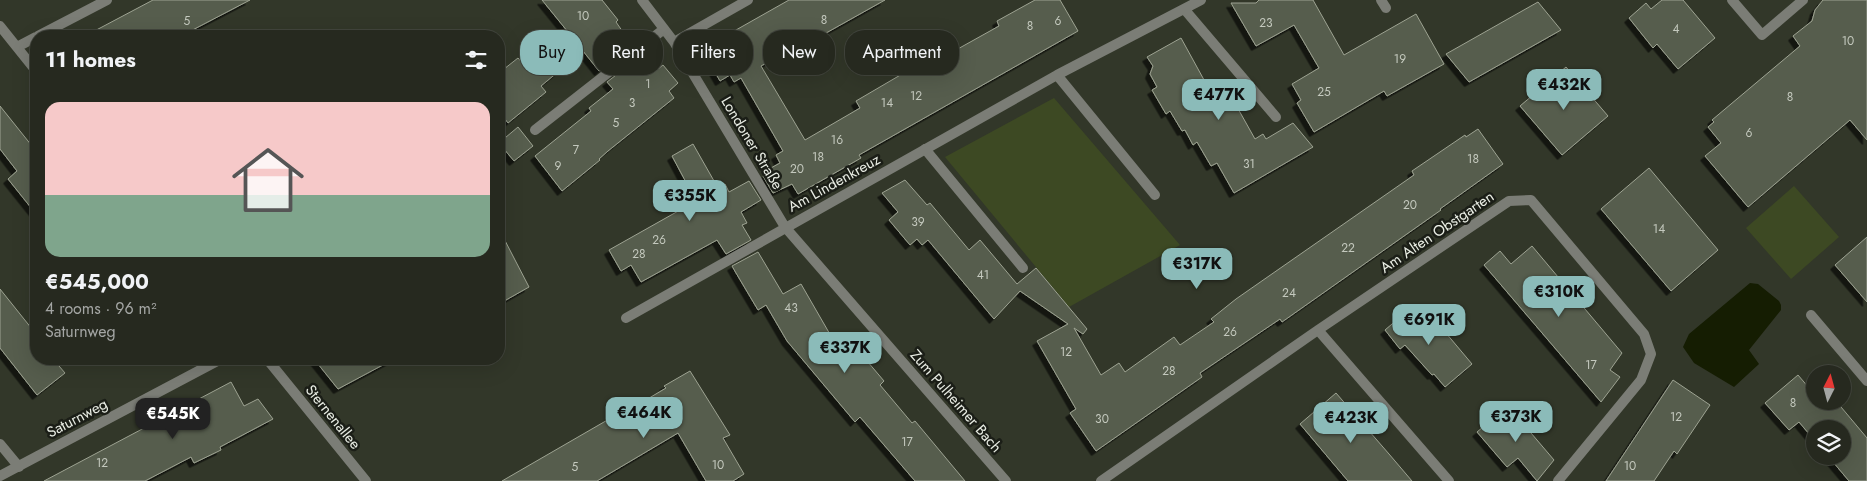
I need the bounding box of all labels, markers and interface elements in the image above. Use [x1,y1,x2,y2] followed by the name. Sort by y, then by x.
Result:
[577,7,589,25] house number: 10
[821,11,827,29] house number: 8
[184,12,191,30] house number: 5
[1055,12,1062,30] house number: 6
[1259,14,1273,32] house number: 23
[1027,17,1033,35] house number: 8
[1673,20,1680,38] house number: 4
[520,30,583,75] chip: Buy
[593,30,663,75] chip: Rent
[673,30,753,75] chip: Filters
[763,30,835,75] chip: New
[845,30,959,75] chip: Apartment
[1842,32,1854,50] house number: 10
[45,45,136,75] text: 11 homes
[462,46,490,74] icon: filters
[1394,50,1406,68] house number: 19
[1529,68,1599,111] pin: €432K
[1537,73,1591,96] text: €432K
[645,75,651,93] house number: 1
[1184,78,1254,121] pin: €477K
[1193,83,1245,106] text: €477K
[1317,83,1331,101] house number: 25
[910,87,922,105] house number: 12
[1787,88,1793,106] house number: 8
[715,92,789,194] street label: Londoner Straße
[629,94,636,112] house number: 3
[881,94,893,112] house number: 14
[613,114,620,132] house number: 5
[1746,124,1753,142] house number: 6
[831,131,843,149] house number: 16
[223,135,313,225] icon: home
[573,141,580,159] house number: 7
[784,148,884,218] street label: Am Lindenkreuz
[812,148,824,166] house number: 18
[1467,150,1479,168] house number: 18
[1243,155,1255,173] house number: 31
[555,157,562,175] house number: 9
[790,160,804,178] house number: 20
[655,180,725,222] pin: €355K
[664,184,716,207] text: €355K
[1376,186,1498,278] street label: Am Alten Obstgarten
[1403,196,1417,214] house number: 20
[911,213,925,231] house number: 39
[1653,220,1665,238] house number: 14
[652,231,666,249] house number: 26
[1341,239,1355,257] house number: 22
[632,245,646,263] house number: 28
[1162,248,1232,290] pin: €317K
[1172,252,1222,275] text: €317K
[977,266,989,284] house number: 41
[45,267,149,297] text: €545,000
[1524,276,1594,318] pin: €310K
[1534,280,1584,303] text: €310K
[1282,284,1296,302] house number: 24
[45,297,156,320] text: 4 rooms · 96 m²
[784,299,798,317] house number: 43
[1394,304,1464,346] pin: €691K
[1403,308,1455,331] text: €691K
[45,320,116,343] text: Saturnweg
[1223,323,1237,341] house number: 26
[810,332,880,374] pin: €337K
[820,336,870,359] text: €337K
[1060,343,1072,361] house number: 12
[905,345,1007,457] street label: Zum Pulheimer Bach
[1585,356,1598,374] house number: 17
[1162,362,1176,380] house number: 28
[1806,365,1851,410] north arrow
[1806,365,1851,465] map controls
[300,380,366,454] street label: Sternenallee
[43,393,111,443] street label: Saturnweg
[1790,394,1796,412] house number: 8
[609,396,679,439] pin: €464K
[138,398,208,440] pin: €545K
[1481,400,1551,443] pin: €373K
[617,401,671,424] text: €464K
[146,402,200,425] text: €545K
[1316,402,1386,444] pin: €423K
[1491,405,1541,428] text: €373K
[1324,406,1378,429] text: €423K
[1670,408,1682,426] house number: 12
[1095,410,1109,428] house number: 30
[1806,420,1851,465] button: layers
[901,433,914,451] house number: 17
[96,454,108,472] house number: 12
[712,456,724,474] house number: 10
[1624,457,1636,475] house number: 10
[572,458,579,476] house number: 5

